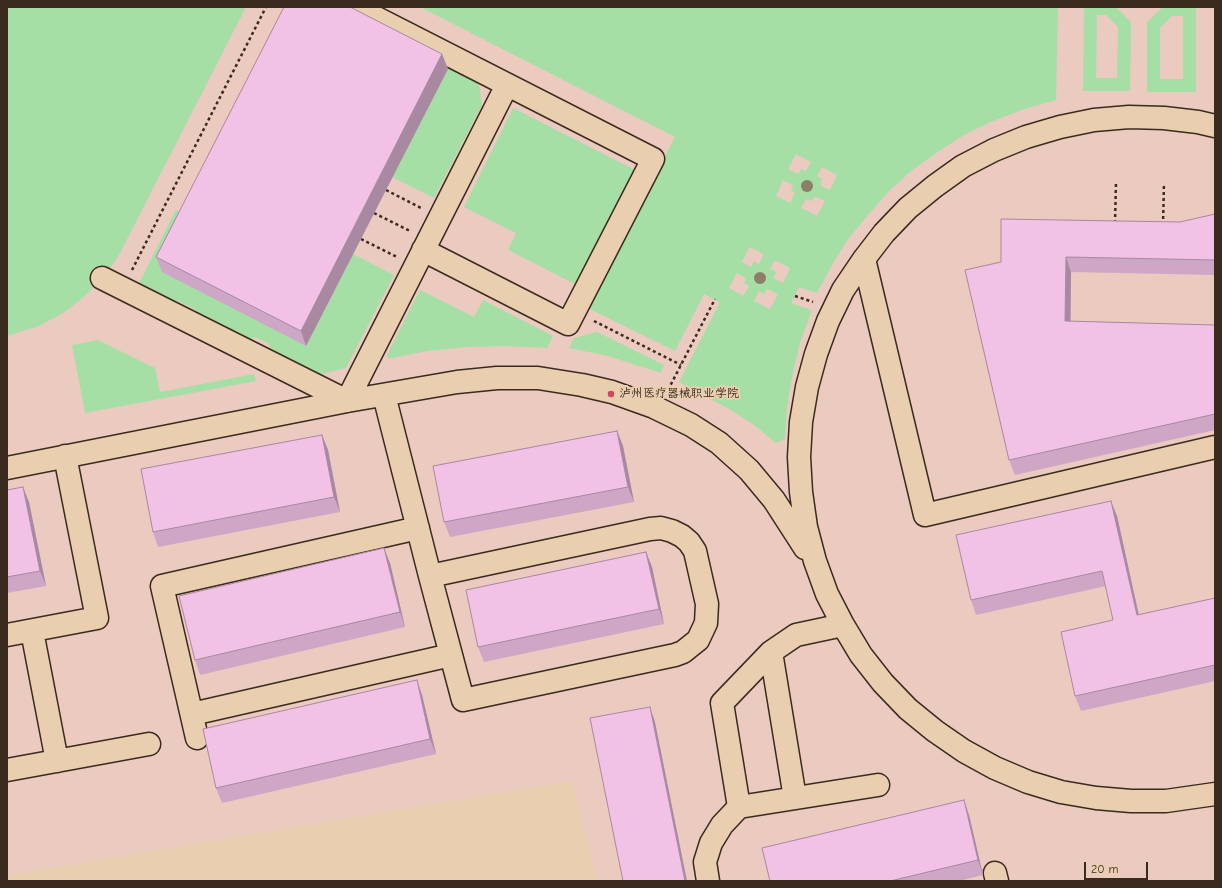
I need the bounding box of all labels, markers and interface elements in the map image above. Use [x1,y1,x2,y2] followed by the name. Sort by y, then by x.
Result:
[619,387,739,401] place label: 泸州医疗器械职业学院
[606,389,616,399] marker: 泸州医疗器械职业学院
[1086,854,1150,880] scale bar
[1091,862,1119,876] text: 20 m

